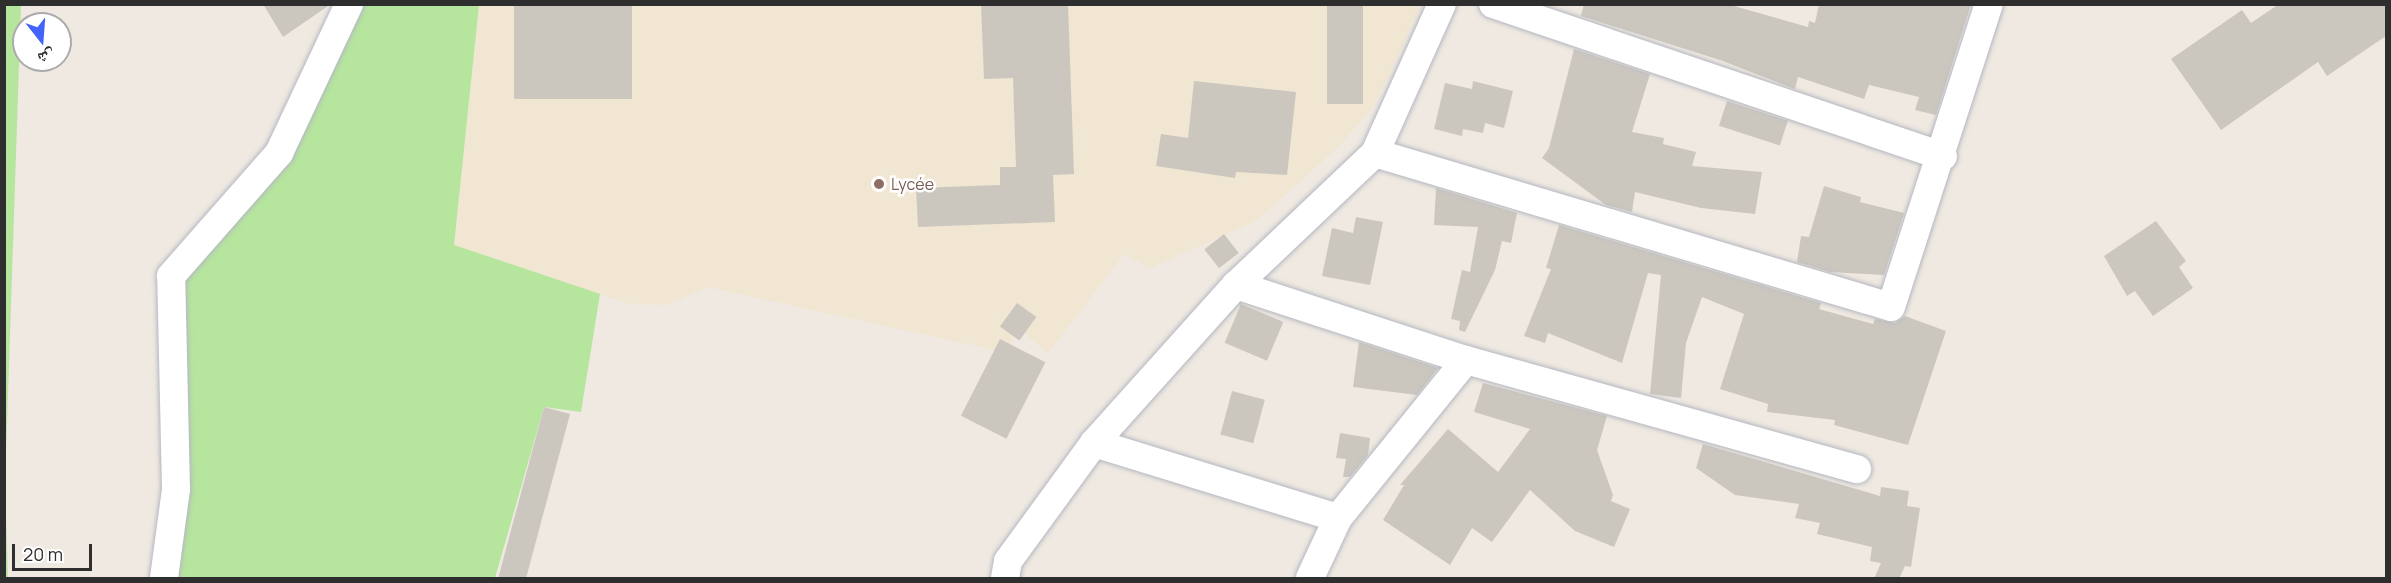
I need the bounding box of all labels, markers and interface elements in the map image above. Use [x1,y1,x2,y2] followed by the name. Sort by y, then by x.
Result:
[12,12,72,72] north arrow
[35,44,58,70] text: ش
[891,174,934,194] place label: Lycée
[872,177,886,191] marker: Lycée
[15,532,94,570] scale bar
[23,542,63,566] text: 20 m

